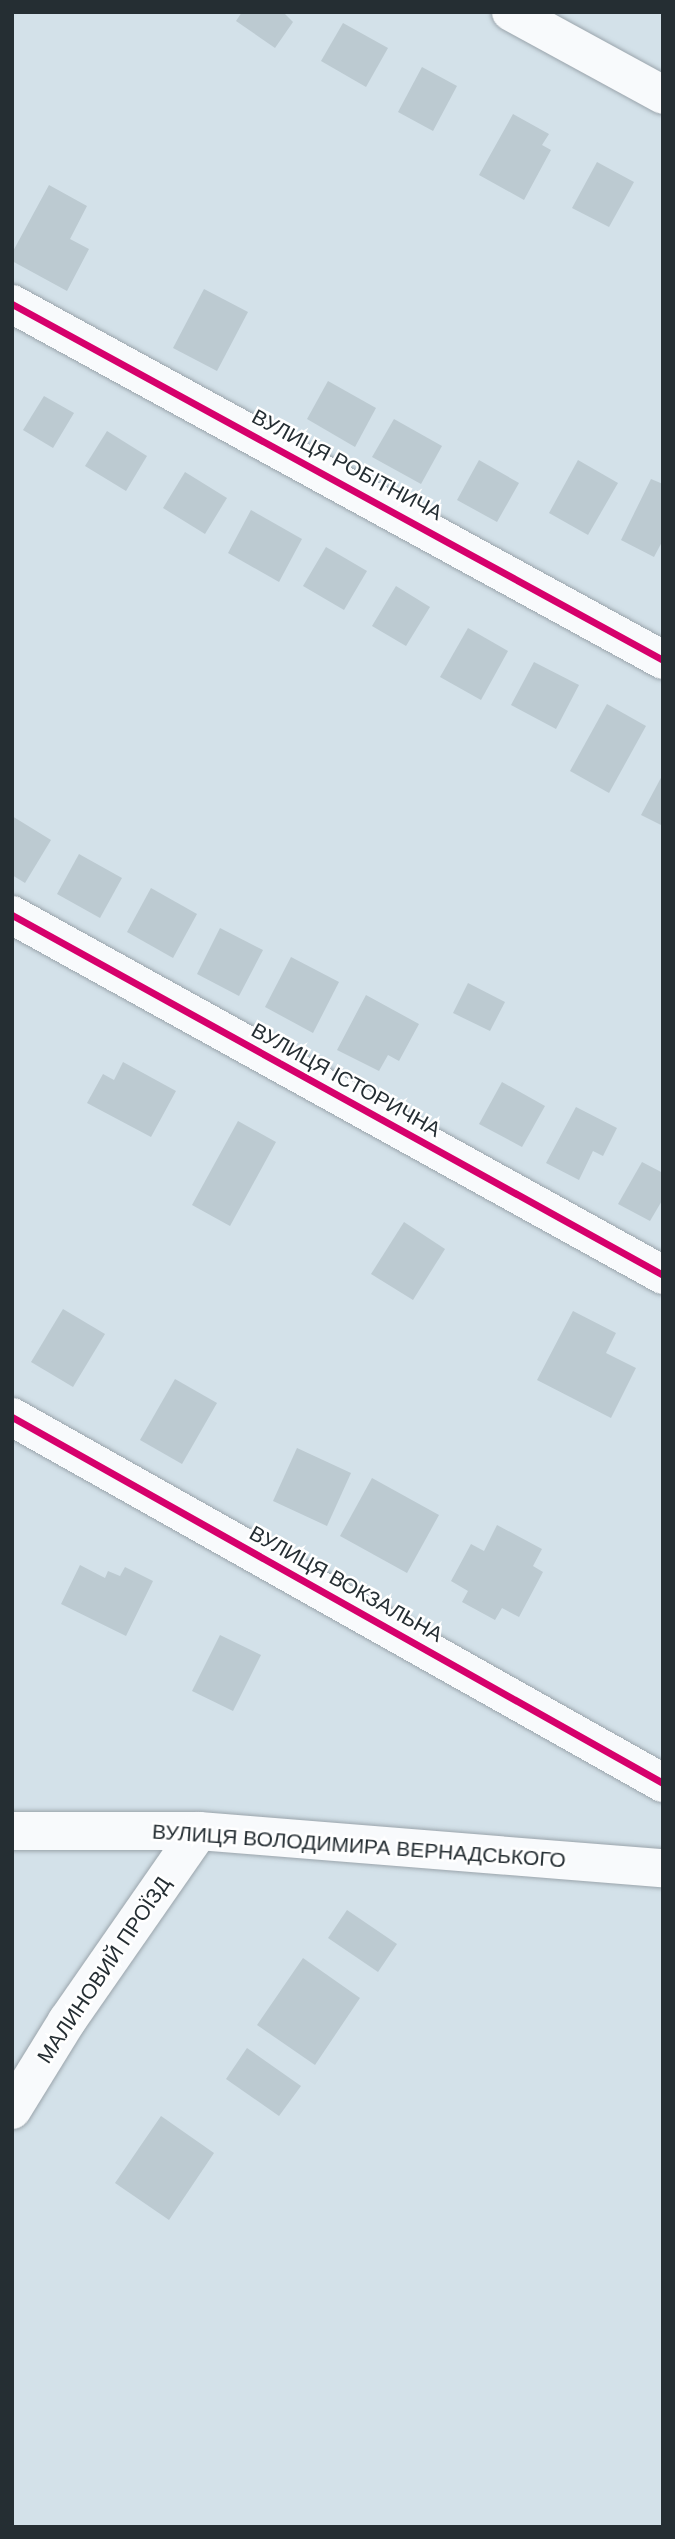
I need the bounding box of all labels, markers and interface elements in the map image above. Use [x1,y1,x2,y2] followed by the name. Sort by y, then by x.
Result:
[248,404,446,526] street label: ВУЛИЦЯ РОБІТНИЧА
[247,1018,445,1142] street label: ВУЛИЦЯ ІСТОРИЧНА
[245,1520,447,1648] street label: ВУЛИЦЯ ВОКЗАЛЬНА
[151,1819,567,1873] street label: ВУЛИЦЯ ВОЛОДИМИРА ВЕРНАДСЬКОГО
[32,1872,176,2068] street label: МАЛИНОВИЙ ПРОЇЗД

